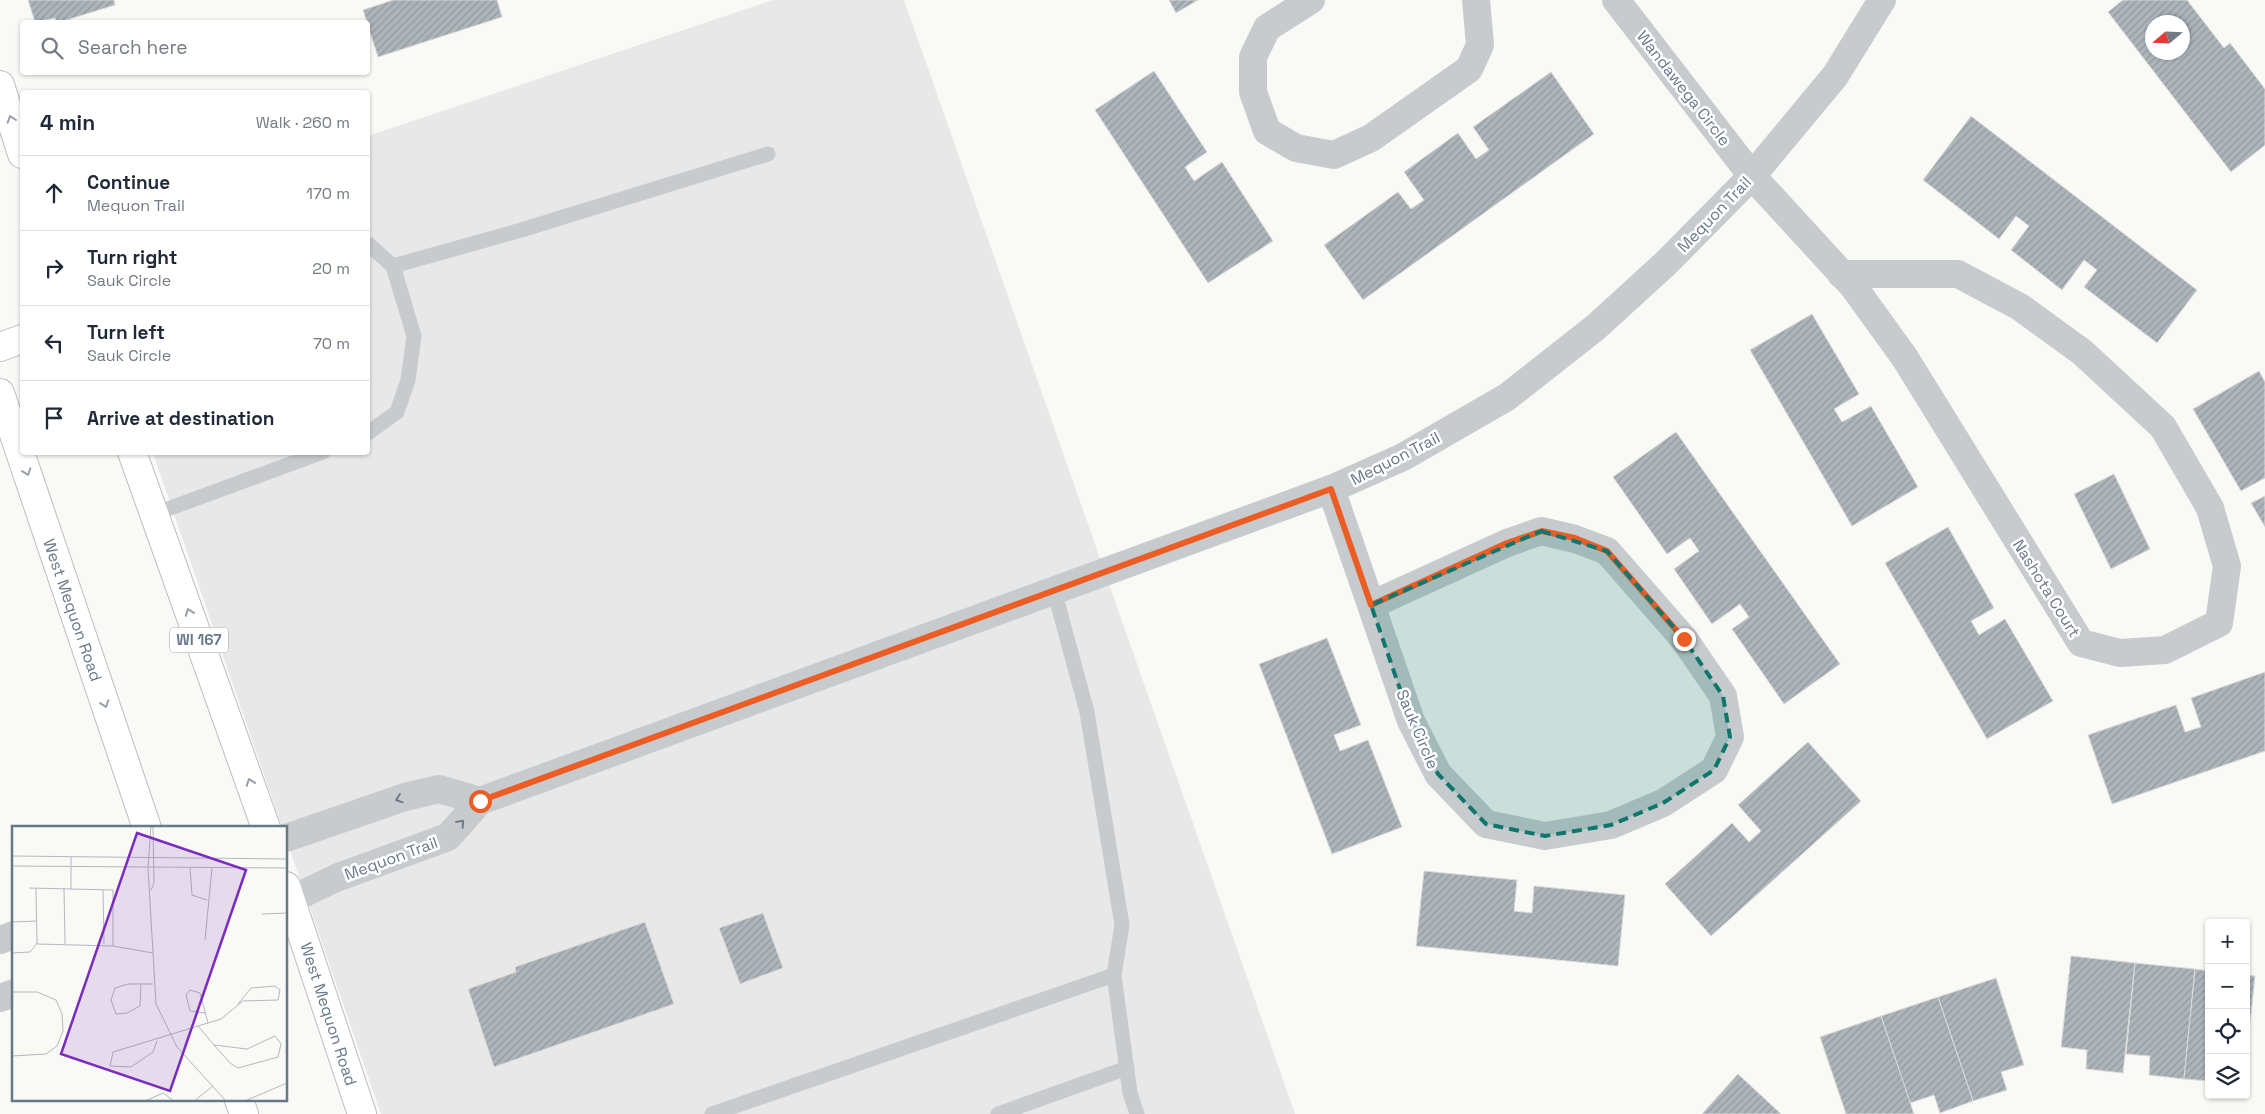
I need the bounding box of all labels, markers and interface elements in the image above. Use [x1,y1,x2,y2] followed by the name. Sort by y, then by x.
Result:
[2145,15,2190,60] north arrow
[20,20,370,75] search box
[1632,26,1735,150] street label: Wandawega Circle
[38,34,66,62] icon: search
[78,35,188,60] text: Search here
[40,109,95,136] text: 4 min
[256,112,350,133] text: Walk · 260 m
[7,116,17,124] one-way arrow
[87,170,170,195] text: Continue
[1673,172,1756,257] street label: Mequon Trail
[40,179,68,207] icon: ahead
[306,183,350,204] text: 170 m
[87,195,185,216] text: Mequon Trail
[87,245,177,270] text: Turn right
[40,254,68,282] icon: right
[312,258,350,279] text: 20 m
[87,270,171,291] text: Sauk Circle
[87,320,165,345] text: Turn left
[40,329,68,357] icon: left
[313,333,350,354] text: 70 m
[87,345,171,366] text: Sauk Circle
[40,404,68,432] icon: arrive
[87,406,275,431] text: Arrive at destination
[1347,427,1444,490] street label: Mequon Trail
[21,468,31,476] one-way arrow
[2008,535,2085,641] street label: Nashota Court
[38,536,107,684] street label: West Mequon Road
[185,609,195,617] one-way arrow
[170,628,228,652] road number: WI 167
[1673,628,1696,651] route end
[1391,686,1444,772] street label: Sauk Circle
[99,699,109,707] one-way arrow
[246,778,256,787] one-way arrow
[469,790,492,813] route start
[395,793,404,803] one-way arrow
[455,819,464,828] one-way arrow
[12,826,288,1102] inset map
[342,832,441,885] street label: Mequon Trail
[2205,919,2250,1099] map controls
[2205,919,2250,964] button: +
[295,940,362,1088] street label: West Mequon Road
[2205,964,2250,1009] button: −
[2205,1009,2250,1054] button: locate
[2205,1054,2250,1099] button: layers

